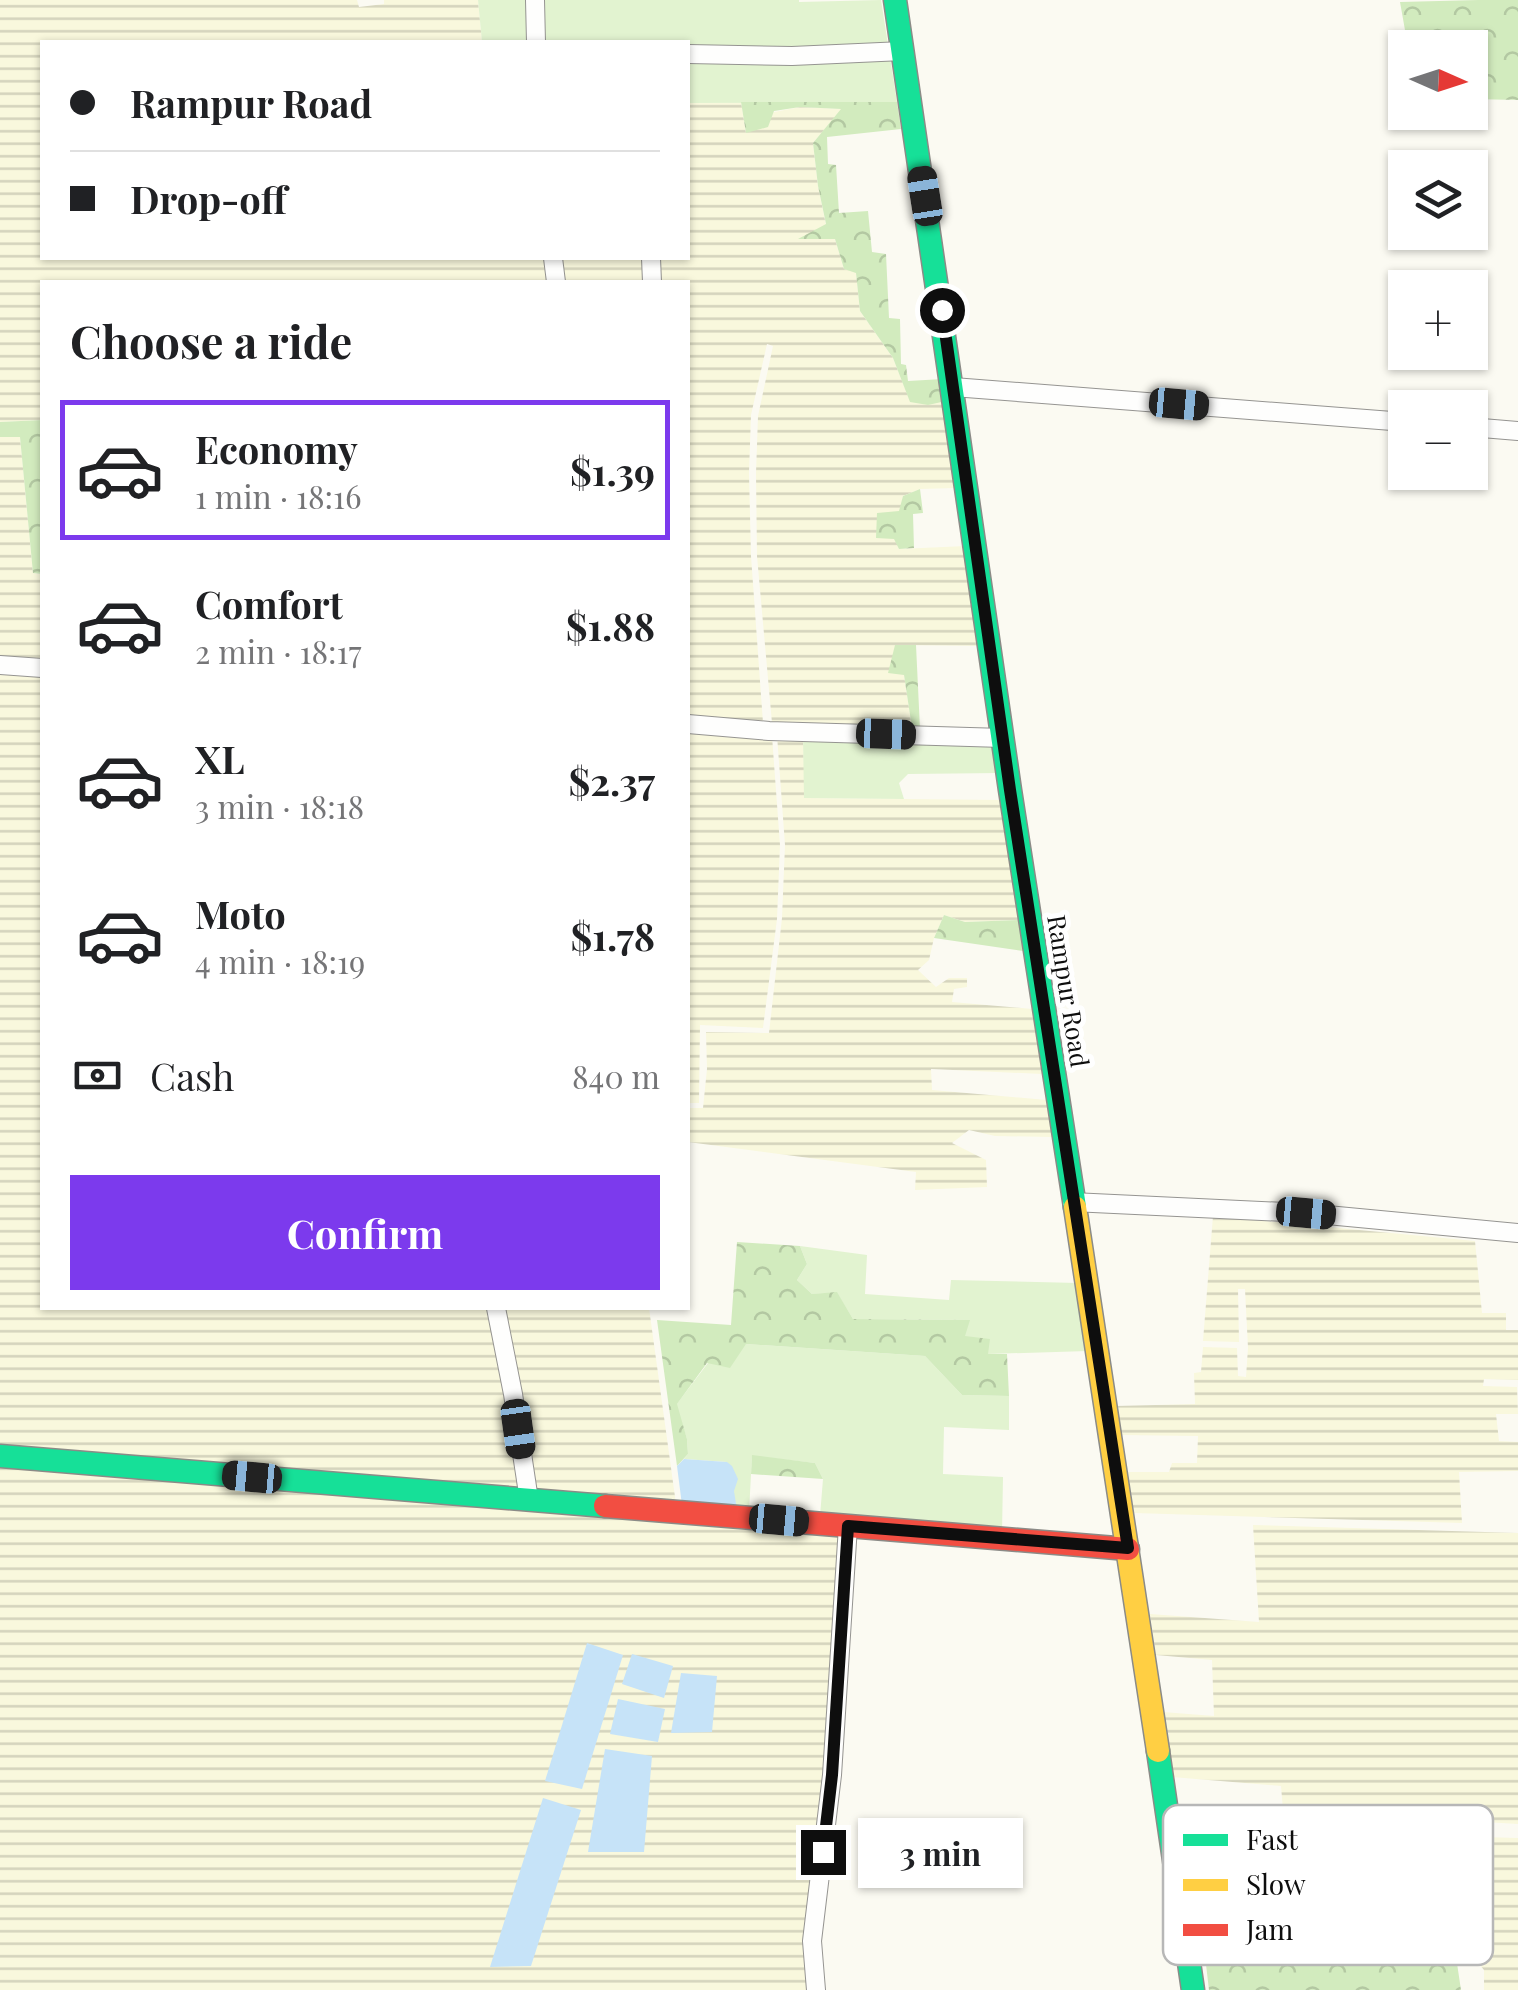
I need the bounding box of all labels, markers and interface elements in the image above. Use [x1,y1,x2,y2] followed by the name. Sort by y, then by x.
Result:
[1388,30,1488,130] north arrow
[1388,30,1488,490] map controls
[130,77,372,128] text: Rampur Road
[1388,150,1488,250] button: layers
[905,164,945,228] car
[130,173,287,224] text: Drop-off
[1388,270,1488,370] button: +
[920,288,965,333] route start
[70,310,352,370] text: Choose a ride
[1148,386,1210,422] car
[1388,390,1488,490] button: −
[195,423,358,474] text: Economy
[75,425,165,515] icon: car
[570,445,655,496] text: $1.39
[195,474,361,517] text: 1 min · 18:16
[195,578,343,629] text: Comfort
[75,580,165,670] icon: car
[566,600,655,651] text: $1.88
[195,629,361,672] text: 2 min · 18:17
[855,718,917,750] car
[195,733,244,784] text: XL
[75,735,165,825] icon: car
[568,755,655,806] text: $2.37
[195,784,364,827] text: 3 min · 18:18
[195,888,286,939] text: Moto
[75,890,165,980] icon: car
[571,910,655,961] text: $1.78
[1041,912,1098,1069] street label: Rampur Road
[195,939,365,982] text: 4 min · 18:19
[70,1048,125,1103] icon: cash
[150,1050,234,1101] text: Cash
[572,1054,660,1097] text: 840 m
[70,1175,660,1290] button: Confirm
[1275,1195,1337,1231] car
[499,1397,537,1461] car
[221,1459,283,1495] car
[748,1502,810,1538] car
[1163,1805,1493,1965] legend
[858,1817,1023,1887] callout: 3 min
[1246,1820,1299,1857] text: Fast
[801,1830,846,1875] route end
[900,1831,981,1874] text: 3 min
[1246,1865,1306,1902] text: Slow
[1245,1910,1293,1947] text: Jam

